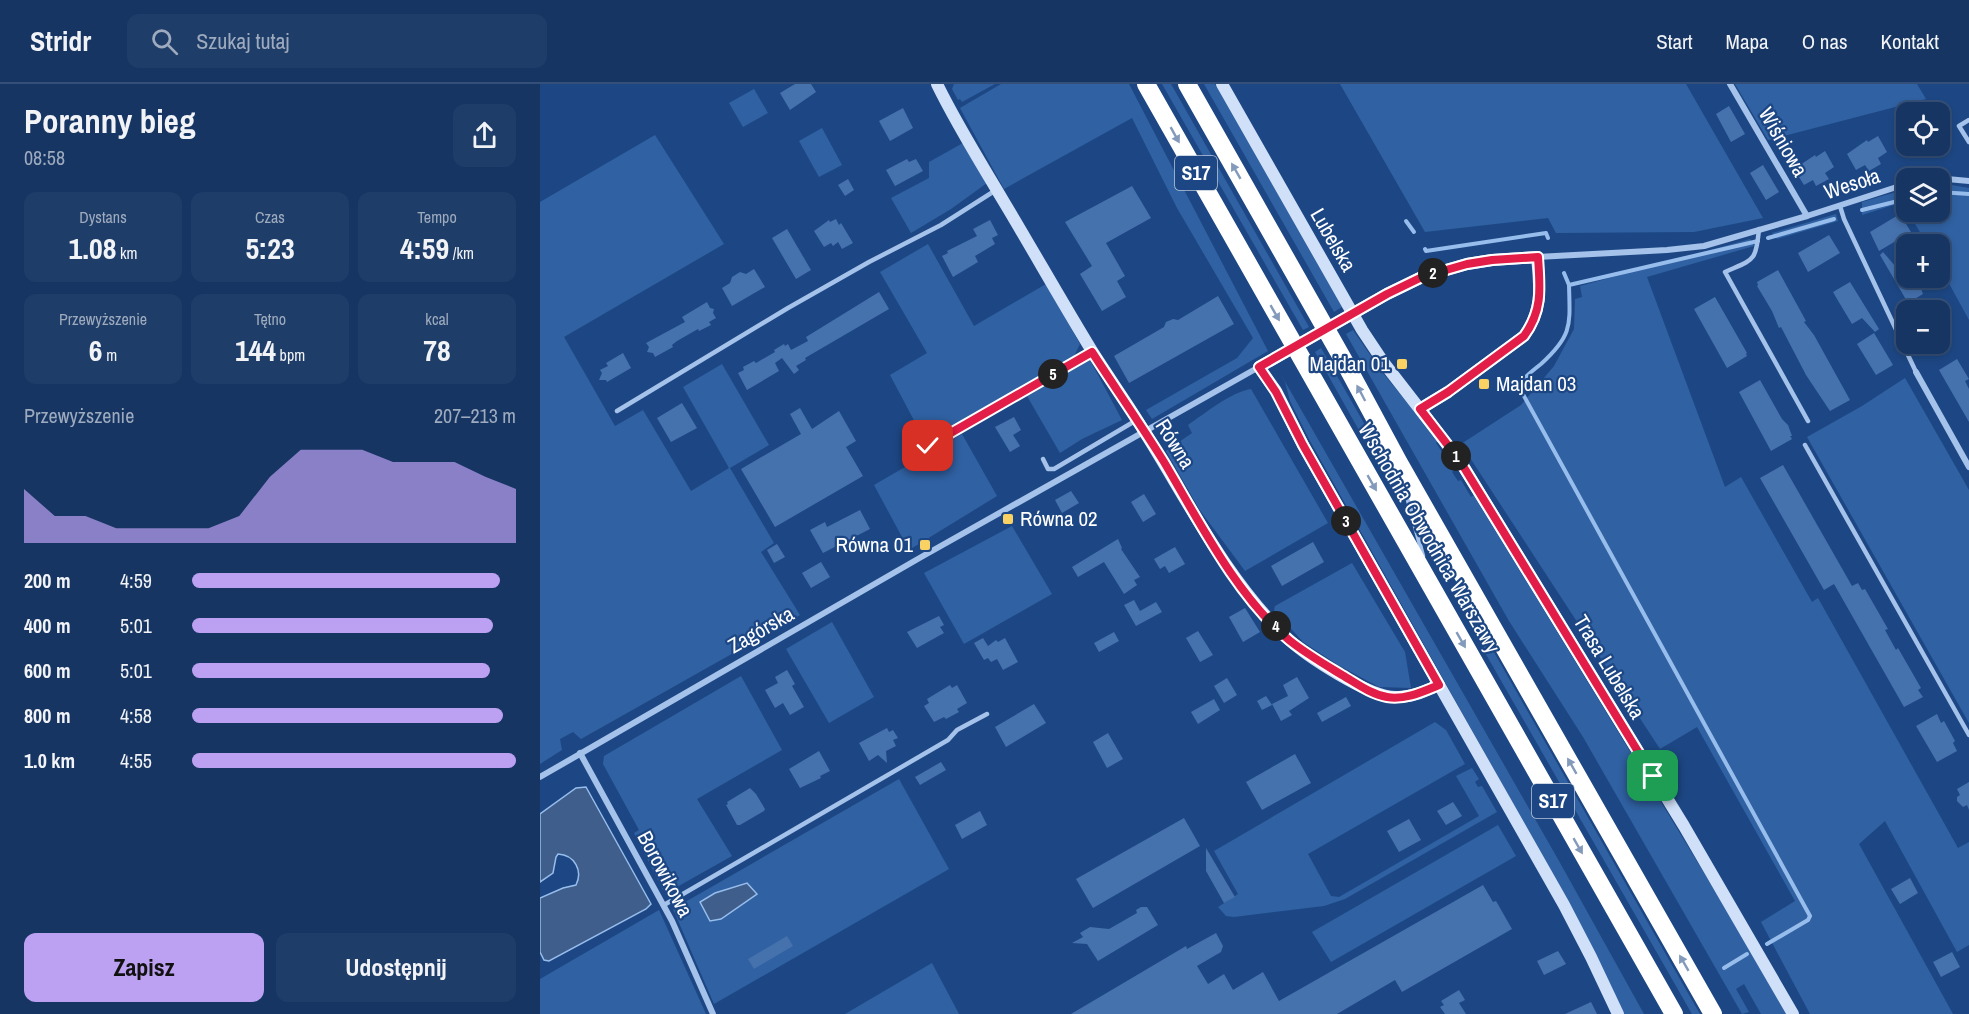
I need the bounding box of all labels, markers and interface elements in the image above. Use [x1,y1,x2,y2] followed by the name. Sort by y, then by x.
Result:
[127,14,547,68] search box
[30,22,91,60] text: Stridr
[148,25,181,58] icon: search
[196,26,290,56] text: Szukaj tutaj
[1656,27,1693,56] text: Start
[1726,27,1769,56] text: Mapa
[1802,27,1848,56] text: O nas
[1881,27,1939,56] text: Kontakt
[24,99,195,143] text: Poranny bieg
[1752,102,1815,182] street label: Wiśniowa
[1896,102,1950,354] map controls
[1896,102,1950,156] button: locate
[453,104,516,167] button: share
[1170,127,1180,144] one-way arrow
[24,144,65,171] text: 08:58
[1175,156,1217,190] road number: S17
[1820,161,1884,206] street label: Wesoła
[1232,163,1242,180] one-way arrow
[1896,168,1950,222] button: layers
[1304,203,1363,277] street label: Lubelska
[79,206,127,228] text: Dystans
[255,206,285,228] text: Czas
[417,206,457,228] text: Tempo
[68,228,116,268] text: 1.08
[245,228,295,268] text: 5:23
[400,228,449,268] text: 4:59
[1896,234,1950,288] button: +
[116,242,138,264] text: km
[449,242,474,264] text: /km
[1418,258,1448,288] pin: 2
[1429,262,1437,284] text: 2
[1896,300,1950,354] button: −
[1270,305,1280,322] one-way arrow
[59,308,147,330] text: Przewyższenie
[254,308,286,330] text: Tętno
[425,308,449,330] text: kcal
[89,330,103,370] text: 6
[235,330,276,370] text: 144
[423,330,451,370] text: 78
[103,344,117,366] text: m
[276,344,305,366] text: bpm
[1310,349,1390,378] place label: Majdan 01
[1395,357,1409,371] marker: Majdan 01
[1038,359,1068,389] pin: 5
[1049,363,1057,385] text: 5
[1496,369,1576,398] place label: Majdan 03
[1477,377,1491,391] marker: Majdan 03
[1356,385,1366,402] one-way arrow
[24,402,134,429] text: Przewyższenie
[434,402,516,429] text: 207–213 m
[1149,413,1202,475] street label: Równa
[1351,417,1508,659] street label: Wschodnia Obwodnica Warszawy
[902,420,953,471] pin
[911,429,944,462] icon: check
[1441,441,1471,471] pin: 1
[1452,445,1460,467] text: 1
[1367,475,1377,492] one-way arrow
[1020,504,1098,533] place label: Równa 02
[1331,506,1361,536] pin: 3
[1342,510,1350,532] text: 3
[1001,512,1015,526] marker: Równa 02
[835,530,913,559] place label: Równa 01
[918,538,932,552] marker: Równa 01
[24,567,71,594] text: 200 m
[120,567,152,594] text: 4:59
[722,599,799,660] street label: Zagórska
[1567,609,1652,725] street label: Trasa Lubelska
[1261,611,1291,641] pin: 4
[24,612,71,639] text: 400 m
[120,612,152,639] text: 5:01
[1272,615,1280,637] text: 4
[1456,632,1466,649] one-way arrow
[24,657,71,684] text: 600 m
[120,657,152,684] text: 5:01
[24,702,71,729] text: 800 m
[120,702,152,729] text: 4:58
[24,747,75,774] text: 1.0 km
[120,747,152,774] text: 4:55
[1627,750,1678,801] pin
[1567,757,1577,774] one-way arrow
[1636,759,1669,792] icon: arrive
[1532,784,1574,818] road number: S17
[631,826,700,922] street label: Borowikowa
[1573,838,1583,855] one-way arrow
[24,933,264,1002] button: Zapisz
[276,933,516,1002] button: Udostępnij
[1678,955,1689,971] one-way arrow

